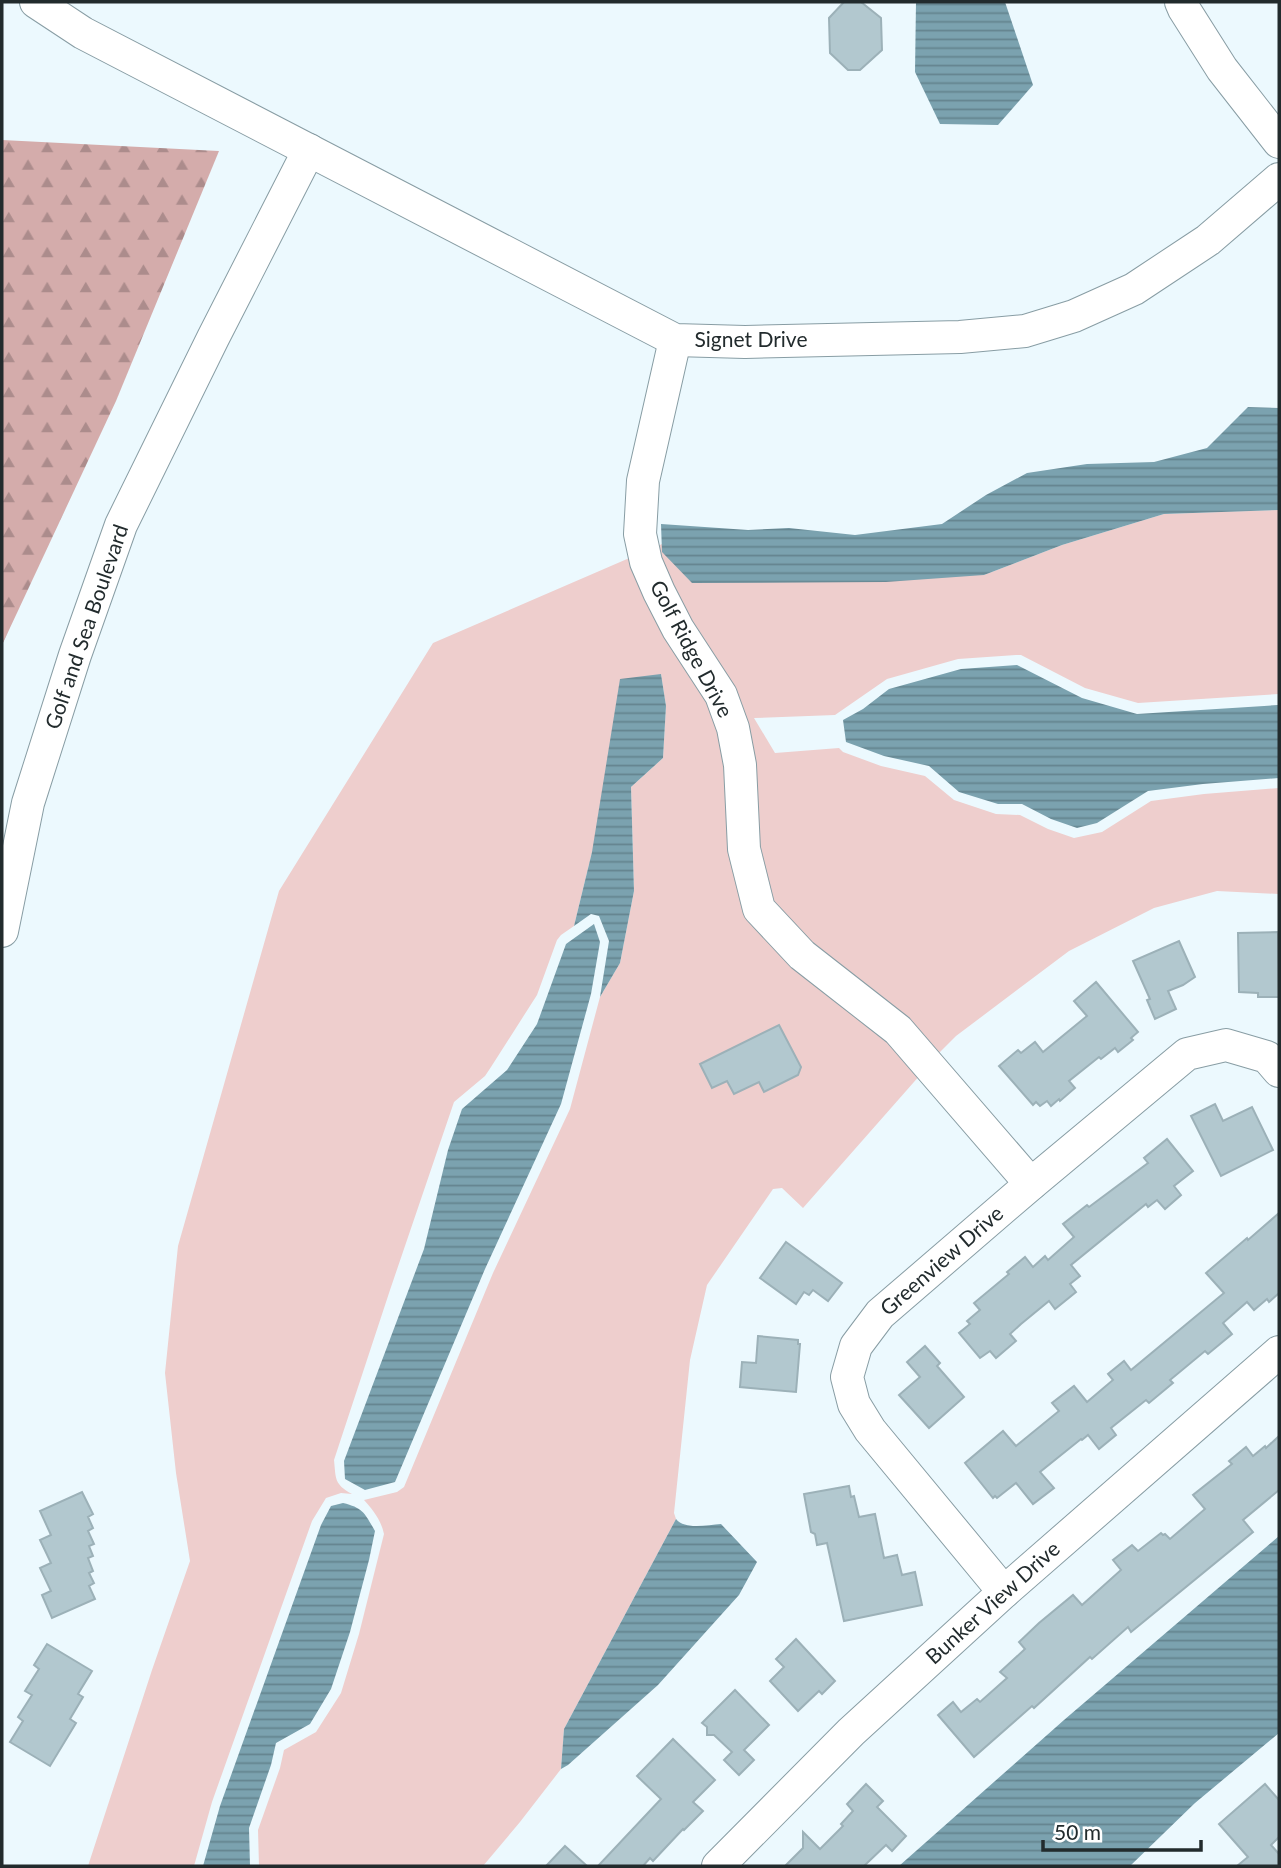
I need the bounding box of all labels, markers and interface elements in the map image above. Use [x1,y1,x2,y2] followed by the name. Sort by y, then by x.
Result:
[695,326,807,351] street label: Signet Drive
[39,521,132,732] street label: Golf and Sea Boulevard
[646,576,739,721] street label: Golf Ridge Drive
[875,1200,1007,1320] street label: Greenview Drive
[920,1535,1064,1669] street label: Bunker View Drive
[1043,1808,1200,1852] scale bar
[1054,1819,1101,1844] text: 50 m

